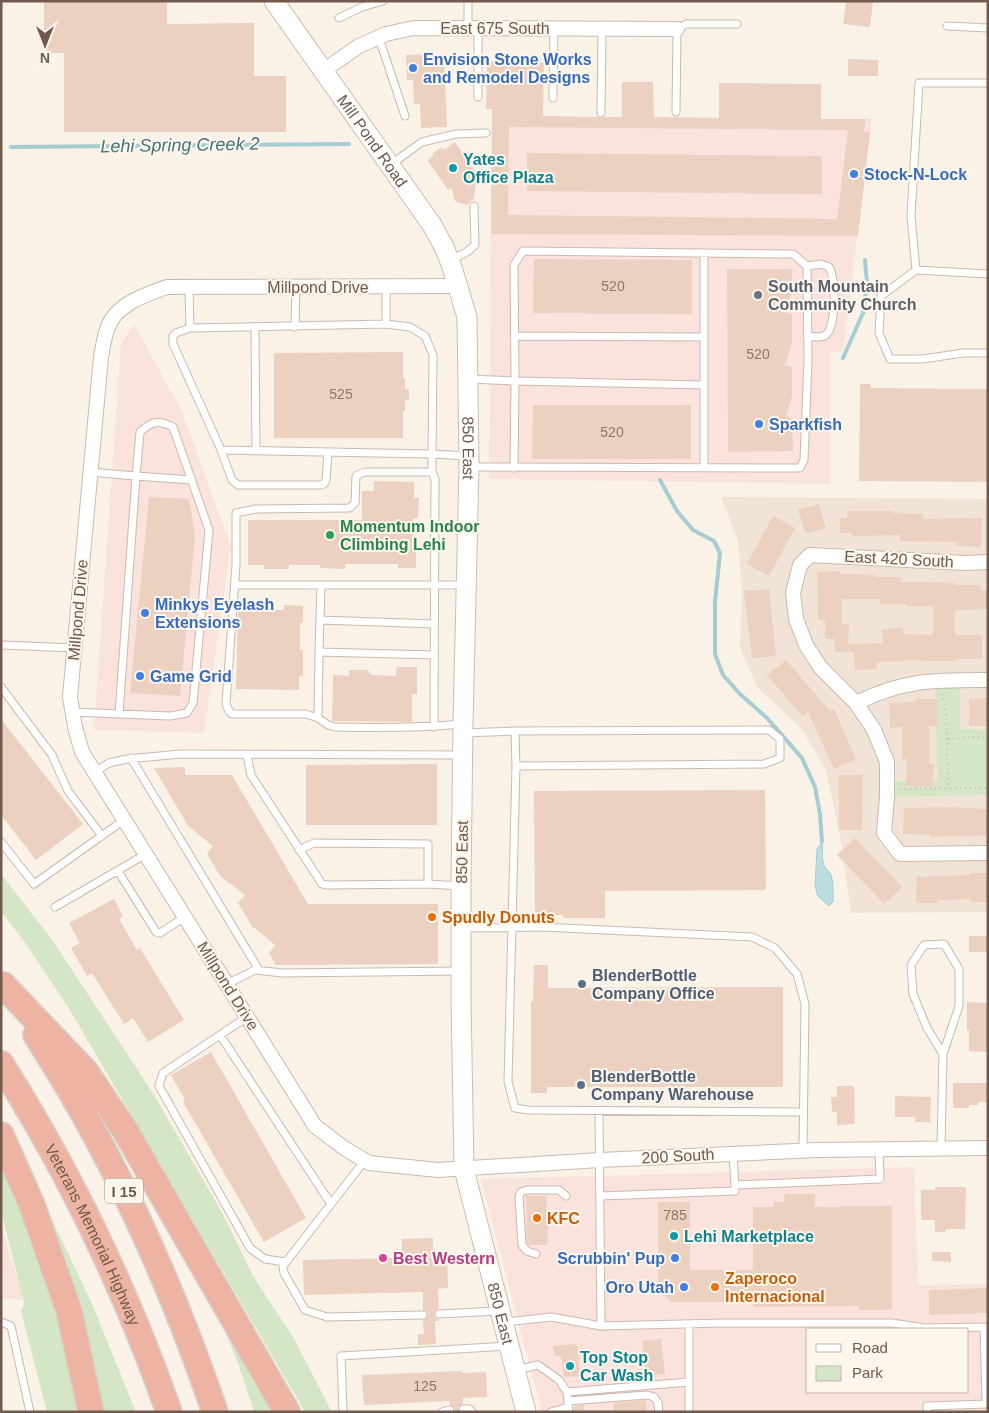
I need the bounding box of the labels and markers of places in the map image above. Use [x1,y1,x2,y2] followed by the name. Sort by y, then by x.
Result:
[423,51,592,86] place label: Envision Stone Works and Remodel Designs
[407,62,419,74] marker: Envision Stone Works and Remodel Designs
[463,151,554,186] place label: Yates Office Plaza
[447,162,459,174] marker: Yates Office Plaza
[864,166,967,183] place label: Stock-N-Lock
[848,168,860,180] marker: Stock-N-Lock
[768,278,916,313] place label: South Mountain Community Church
[752,289,764,301] marker: South Mountain Community Church
[769,416,842,433] place label: Sparkfish
[753,418,765,430] marker: Sparkfish
[340,518,480,553] place label: Momentum Indoor Climbing Lehi
[324,529,336,541] marker: Momentum Indoor Climbing Lehi
[155,596,274,631] place label: Minkys Eyelash Extensions
[139,607,151,619] marker: Minkys Eyelash Extensions
[150,668,232,685] place label: Game Grid
[134,670,146,682] marker: Game Grid
[442,909,555,926] place label: Spudly Donuts
[426,911,438,923] marker: Spudly Donuts
[592,967,715,1002] place label: BlenderBottle Company Office
[576,978,588,990] marker: BlenderBottle Company Office
[591,1068,754,1103] place label: BlenderBottle Company Warehouse
[575,1079,587,1091] marker: BlenderBottle Company Warehouse
[547,1210,580,1227] place label: KFC
[531,1212,543,1224] marker: KFC
[684,1228,814,1245] place label: Lehi Marketplace
[668,1230,680,1242] marker: Lehi Marketplace
[393,1250,495,1267] place label: Best Western
[557,1250,665,1267] place label: Scrubbin' Pup
[377,1252,389,1264] marker: Best Western
[669,1252,681,1264] marker: Scrubbin' Pup
[725,1270,825,1305] place label: Zaperoco Internacional
[606,1279,674,1296] place label: Oro Utah
[678,1281,690,1293] marker: Oro Utah
[709,1281,721,1293] marker: Zaperoco Internacional
[580,1349,653,1384] place label: Top Stop Car Wash
[564,1360,576,1372] marker: Top Stop Car Wash

